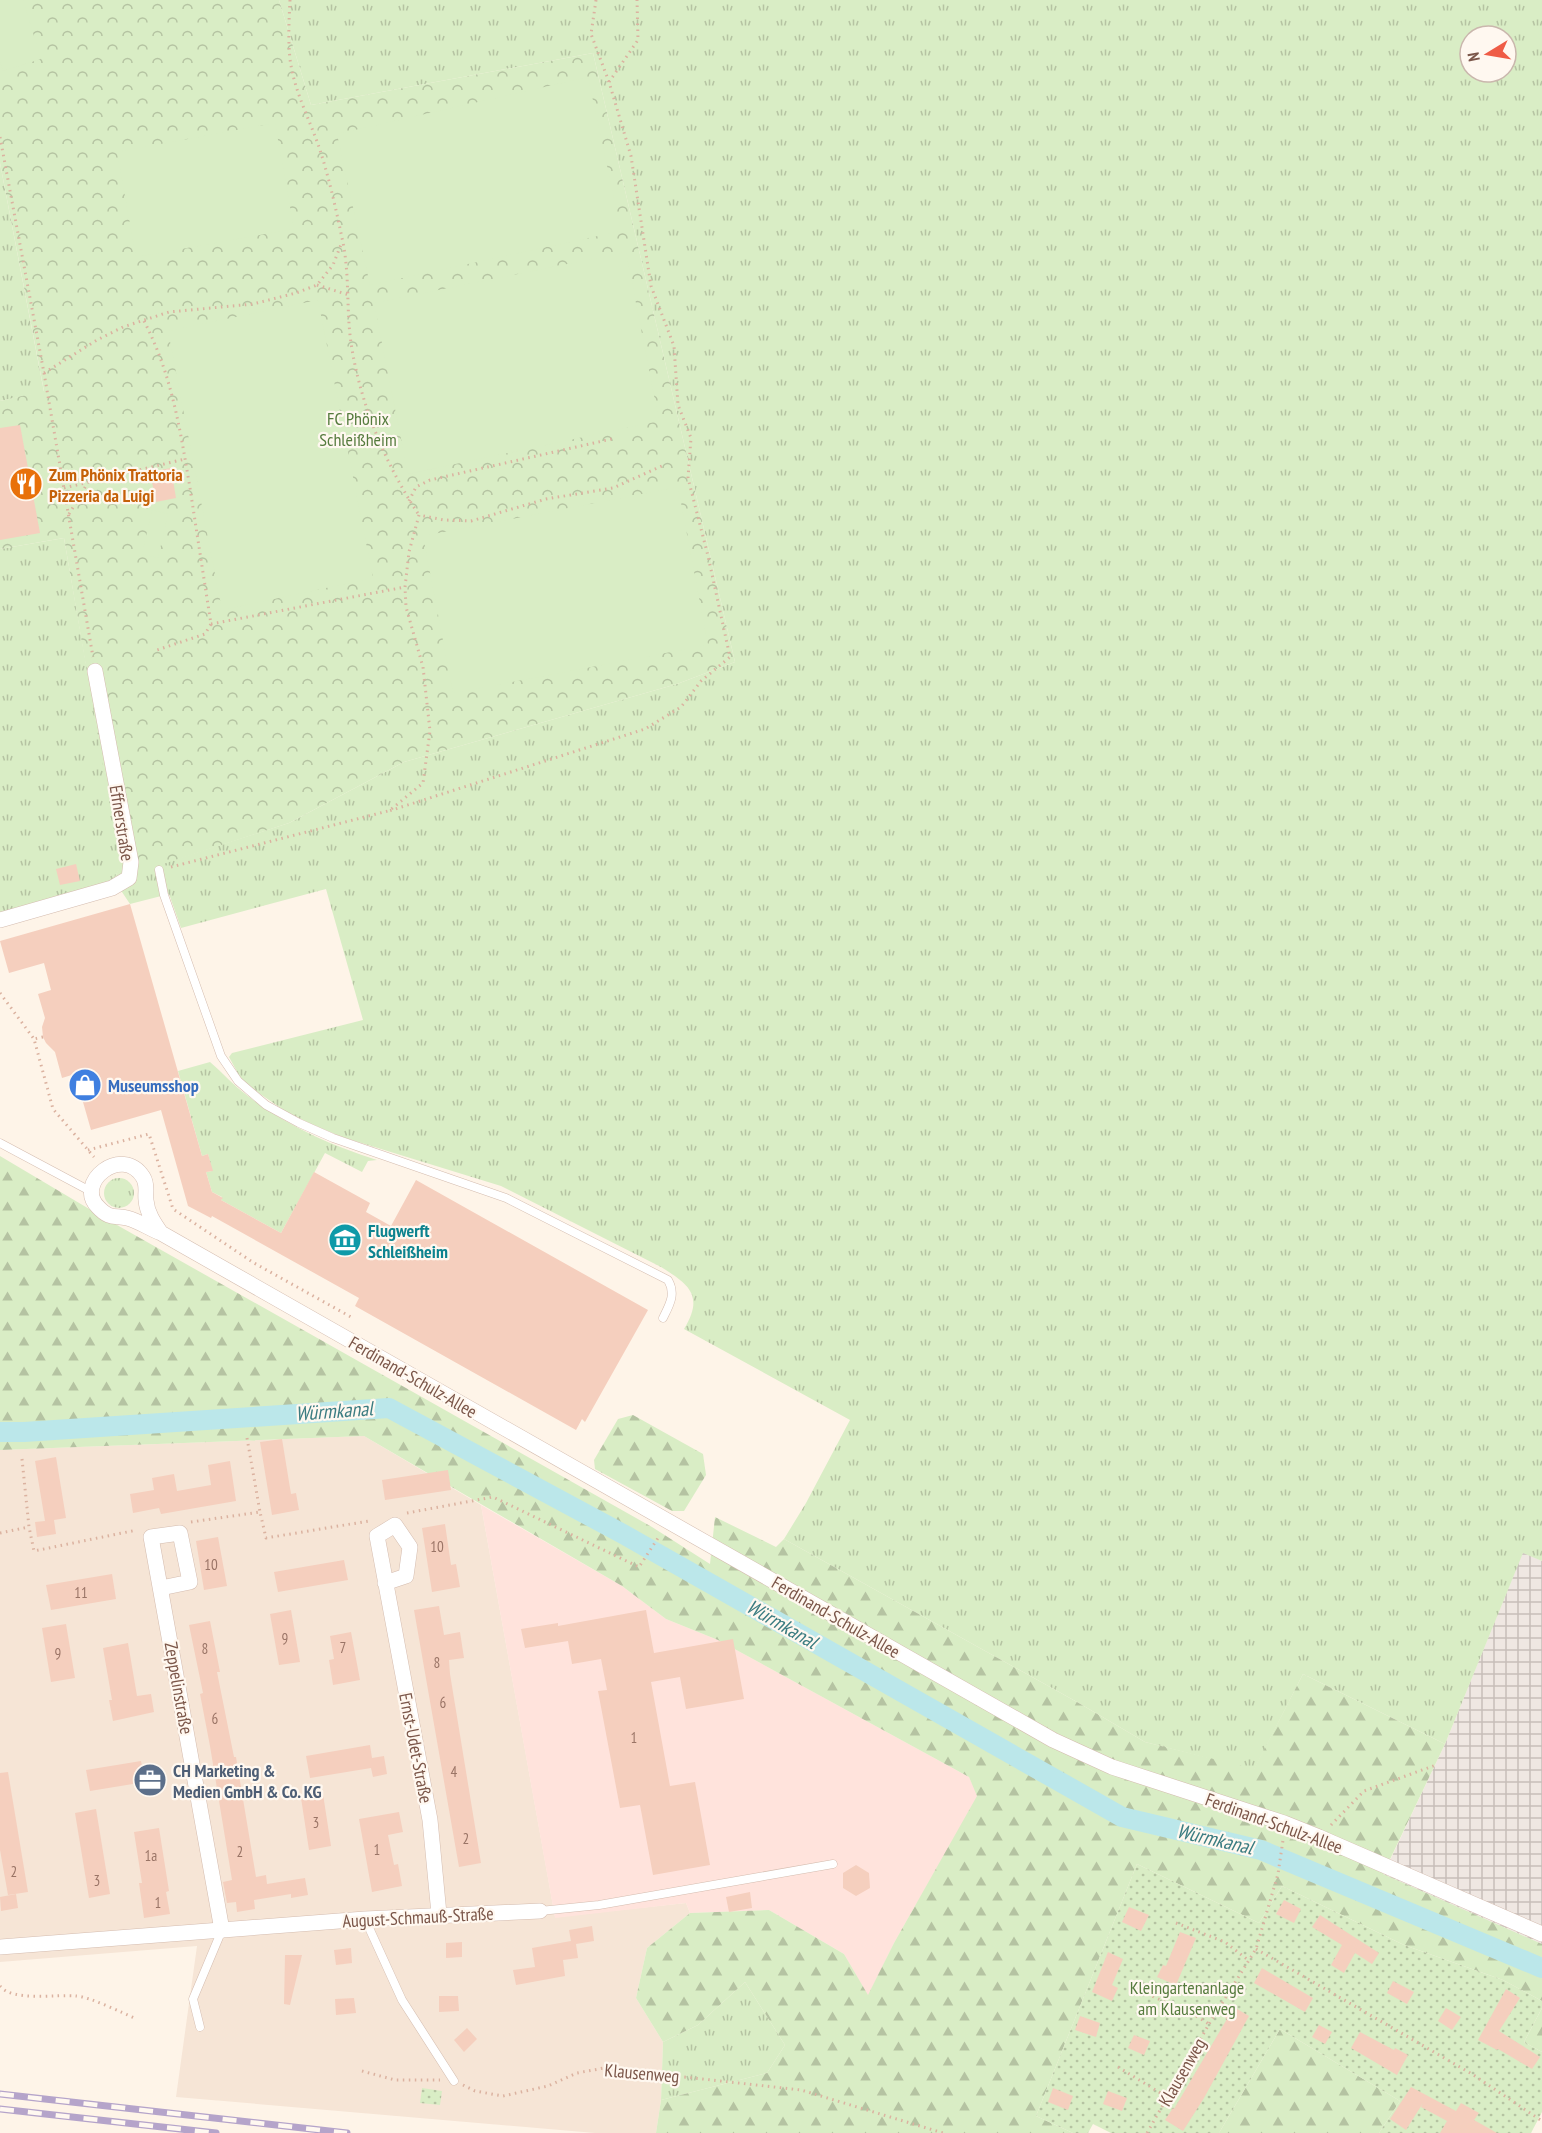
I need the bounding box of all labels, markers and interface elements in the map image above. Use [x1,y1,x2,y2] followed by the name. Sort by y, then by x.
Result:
[1458,24,1518,84] north arrow
[1463,51,1484,63] text: N
[319,407,397,451] park label: FC Phönix Schleißheim
[49,463,183,507] place label: Zum Phönix Trattoria Pizzeria da Luigi
[8,466,44,502] restaurant icon: Zum Phönix Trattoria Pizzeria da Luigi
[105,783,139,863] street label: Effnerstraße
[67,1067,103,1103] shop icon: Museumsshop
[108,1074,199,1097] place label: Museumsshop
[368,1219,448,1263] place label: Flugwerft Schleißheim
[327,1222,363,1258] museum icon: Flugwerft Schleißheim
[345,1331,481,1423] street label: Ferdinand-Schulz-Allee
[295,1395,376,1427] water label: Würmkanal
[430,1537,444,1556] house number: 10
[204,1555,218,1574] house number: 10
[768,1571,904,1663] street label: Ferdinand-Schulz-Allee
[74,1583,88,1602] house number: 11
[742,1593,824,1656] water label: Würmkanal
[282,1629,288,1648] house number: 9
[340,1638,346,1657] house number: 7
[202,1639,208,1658] house number: 8
[160,1640,198,1736] street label: Zeppelinstraße
[55,1644,61,1663] house number: 9
[434,1653,440,1672] house number: 8
[394,1691,438,1805] street label: Ernst-Udet-Straße
[440,1693,447,1712] house number: 6
[212,1709,219,1728] house number: 6
[631,1728,637,1747] house number: 1
[173,1759,322,1803] place label: CH Marketing & Medien GmbH & Co. KG
[132,1762,168,1798] office icon: CH Marketing & Medien GmbH & Co. KG
[451,1762,458,1781] house number: 4
[1202,1788,1346,1858] street label: Ferdinand-Schulz-Allee
[313,1813,319,1832] house number: 3
[1174,1818,1258,1861] water label: Würmkanal
[463,1829,469,1848] house number: 2
[374,1840,380,1859] house number: 1
[237,1842,243,1861] house number: 2
[145,1846,157,1865] house number: 1a
[11,1862,17,1881] house number: 2
[94,1871,100,1890] house number: 3
[155,1893,161,1912] house number: 1
[342,1902,494,1932] street label: August-Schmauß-Straße
[1130,1976,1244,2020] park label: Kleingartenanlage am Klausenweg
[1153,2034,1211,2110] street label: Klausenweg
[604,2058,680,2088] street label: Klausenweg

